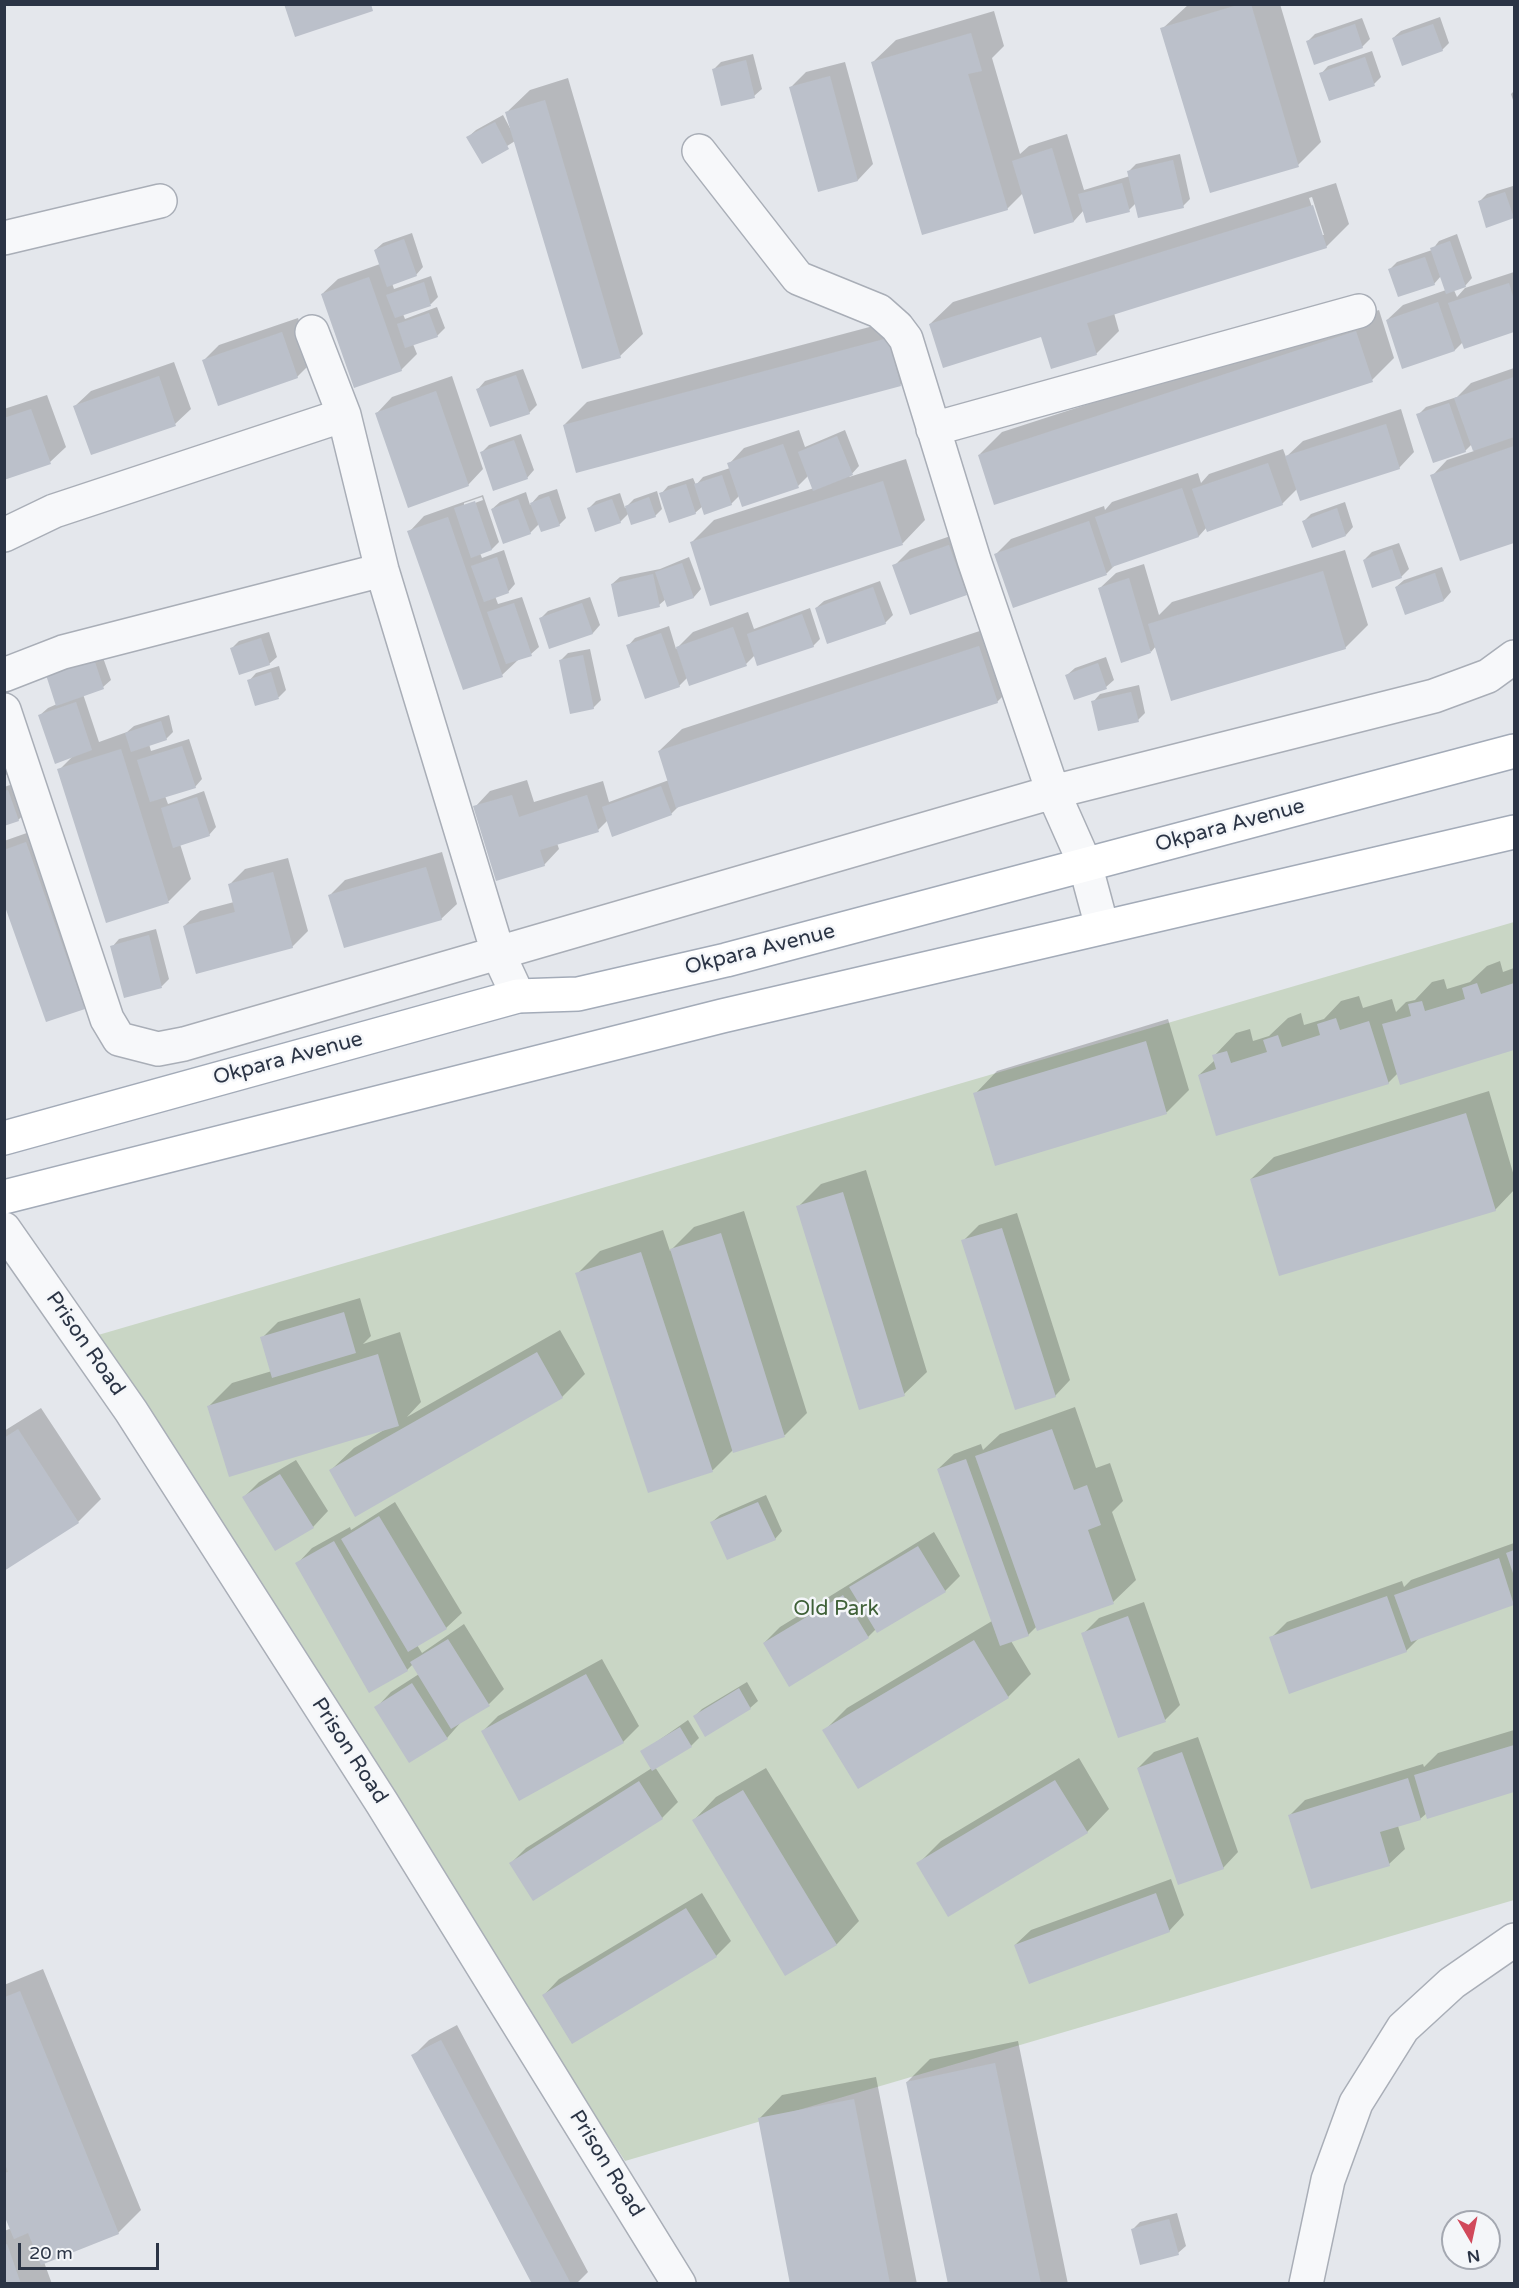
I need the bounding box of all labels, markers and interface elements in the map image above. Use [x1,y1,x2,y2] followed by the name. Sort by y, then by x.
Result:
[1152,794,1308,858] street label: Okpara Avenue
[682,919,838,981] street label: Okpara Avenue
[210,1027,366,1091] street label: Okpara Avenue
[40,1287,130,1401] street label: Prison Road
[793,1596,879,1622] park label: Old Park
[305,1693,393,1809] street label: Prison Road
[563,2106,649,2222] street label: Prison Road
[1441,2210,1501,2270] north arrow
[21,2231,162,2269] scale bar
[29,2242,73,2264] text: 20 m
[1466,2245,1481,2267] text: N

